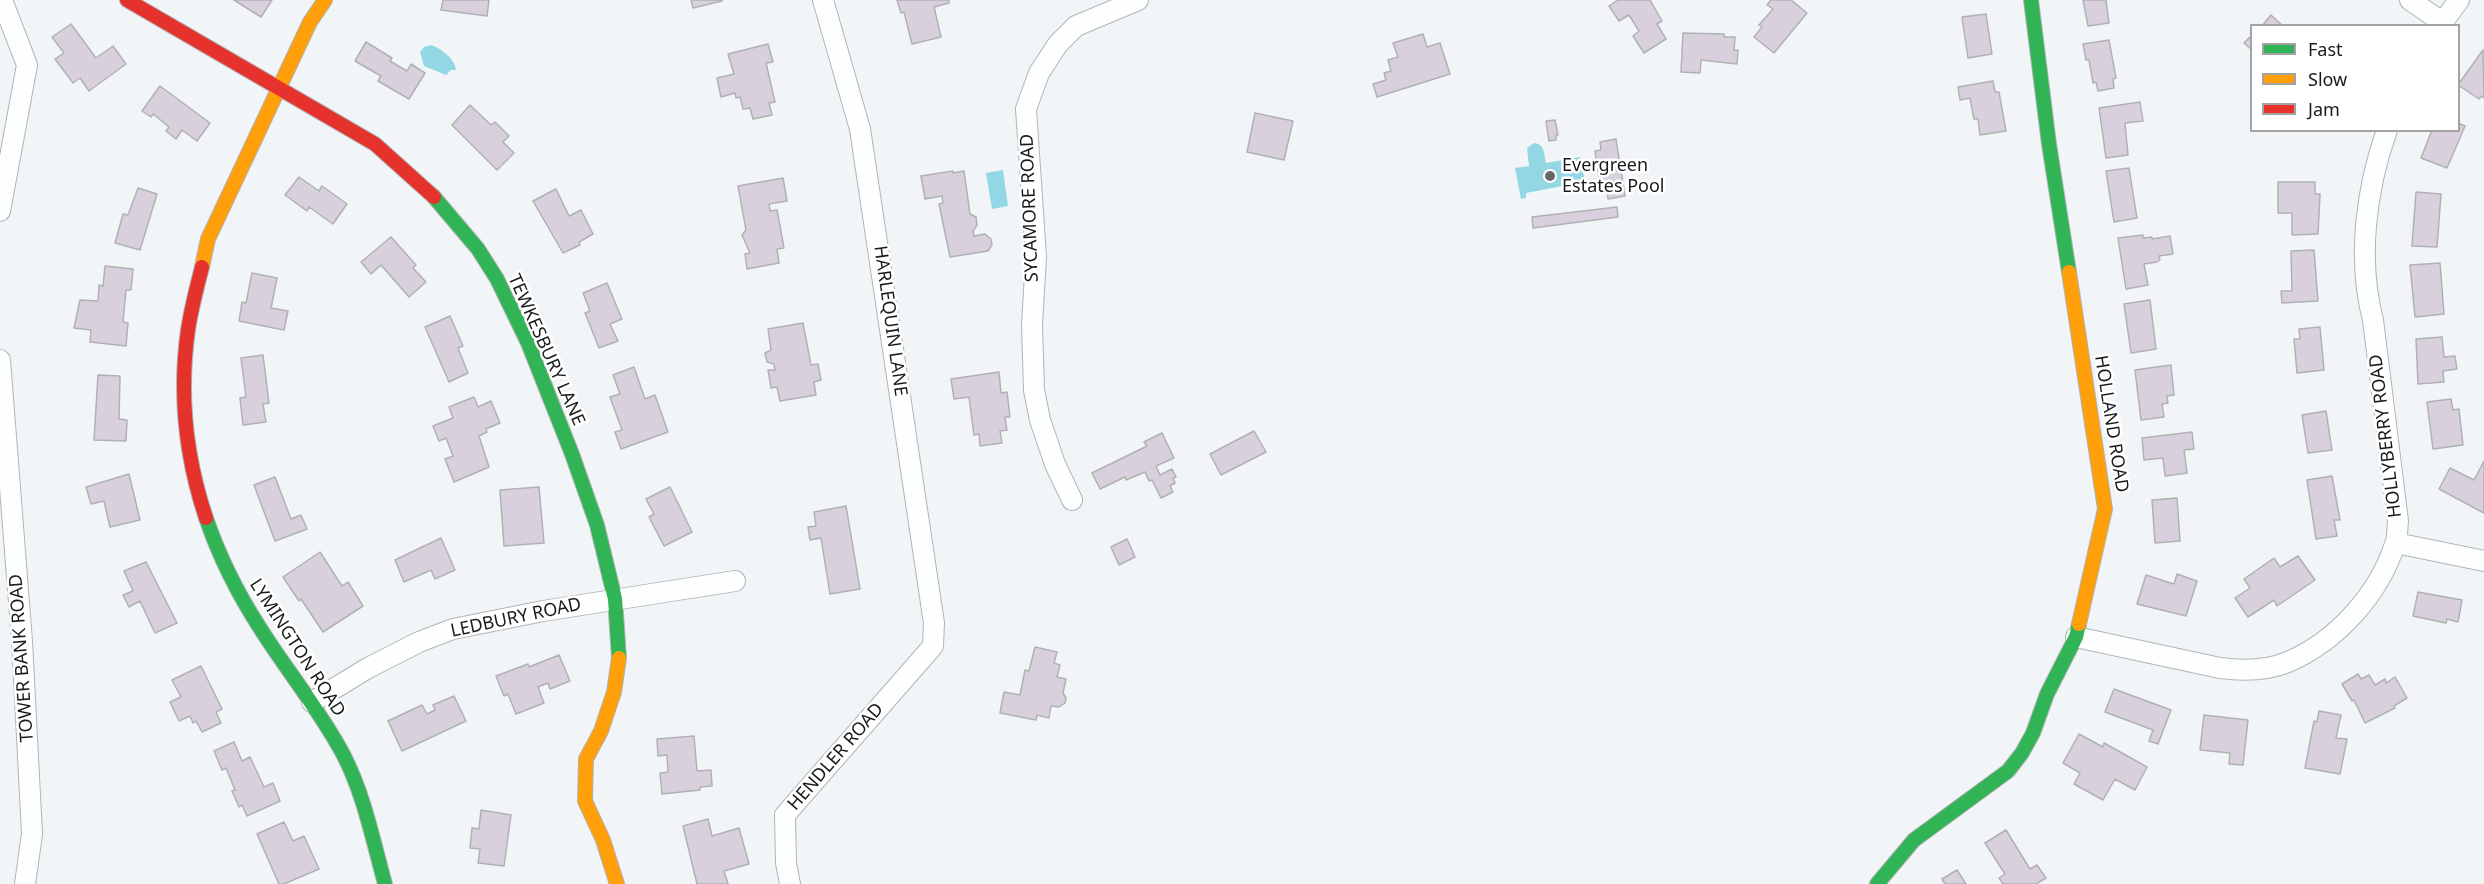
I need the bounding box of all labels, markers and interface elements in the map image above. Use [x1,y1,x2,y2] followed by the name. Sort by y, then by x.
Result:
[2250,24,2460,132] legend
[2308,37,2343,61] text: Fast
[2308,67,2347,91] text: Slow
[2308,97,2340,121] text: Jam
[1017,133,1043,283] street label: SYCAMORE ROAD
[1562,155,1664,198] place label: Evergreen Estates Pool
[1543,169,1557,183] marker: Evergreen Estates Pool
[869,244,911,398] street label: HARLEQUIN LANE
[503,271,589,429] street label: TEWKESBURY LANE
[2365,353,2407,519] street label: HOLLYBERRY ROAD
[2089,354,2133,494] street label: HOLLAND ROAD
[5,573,39,743] street label: TOWER BANK ROAD
[244,575,350,721] street label: LYMINGTON ROAD
[449,594,583,642] street label: LEDBURY ROAD
[784,699,888,815] street label: HENDLER ROAD

